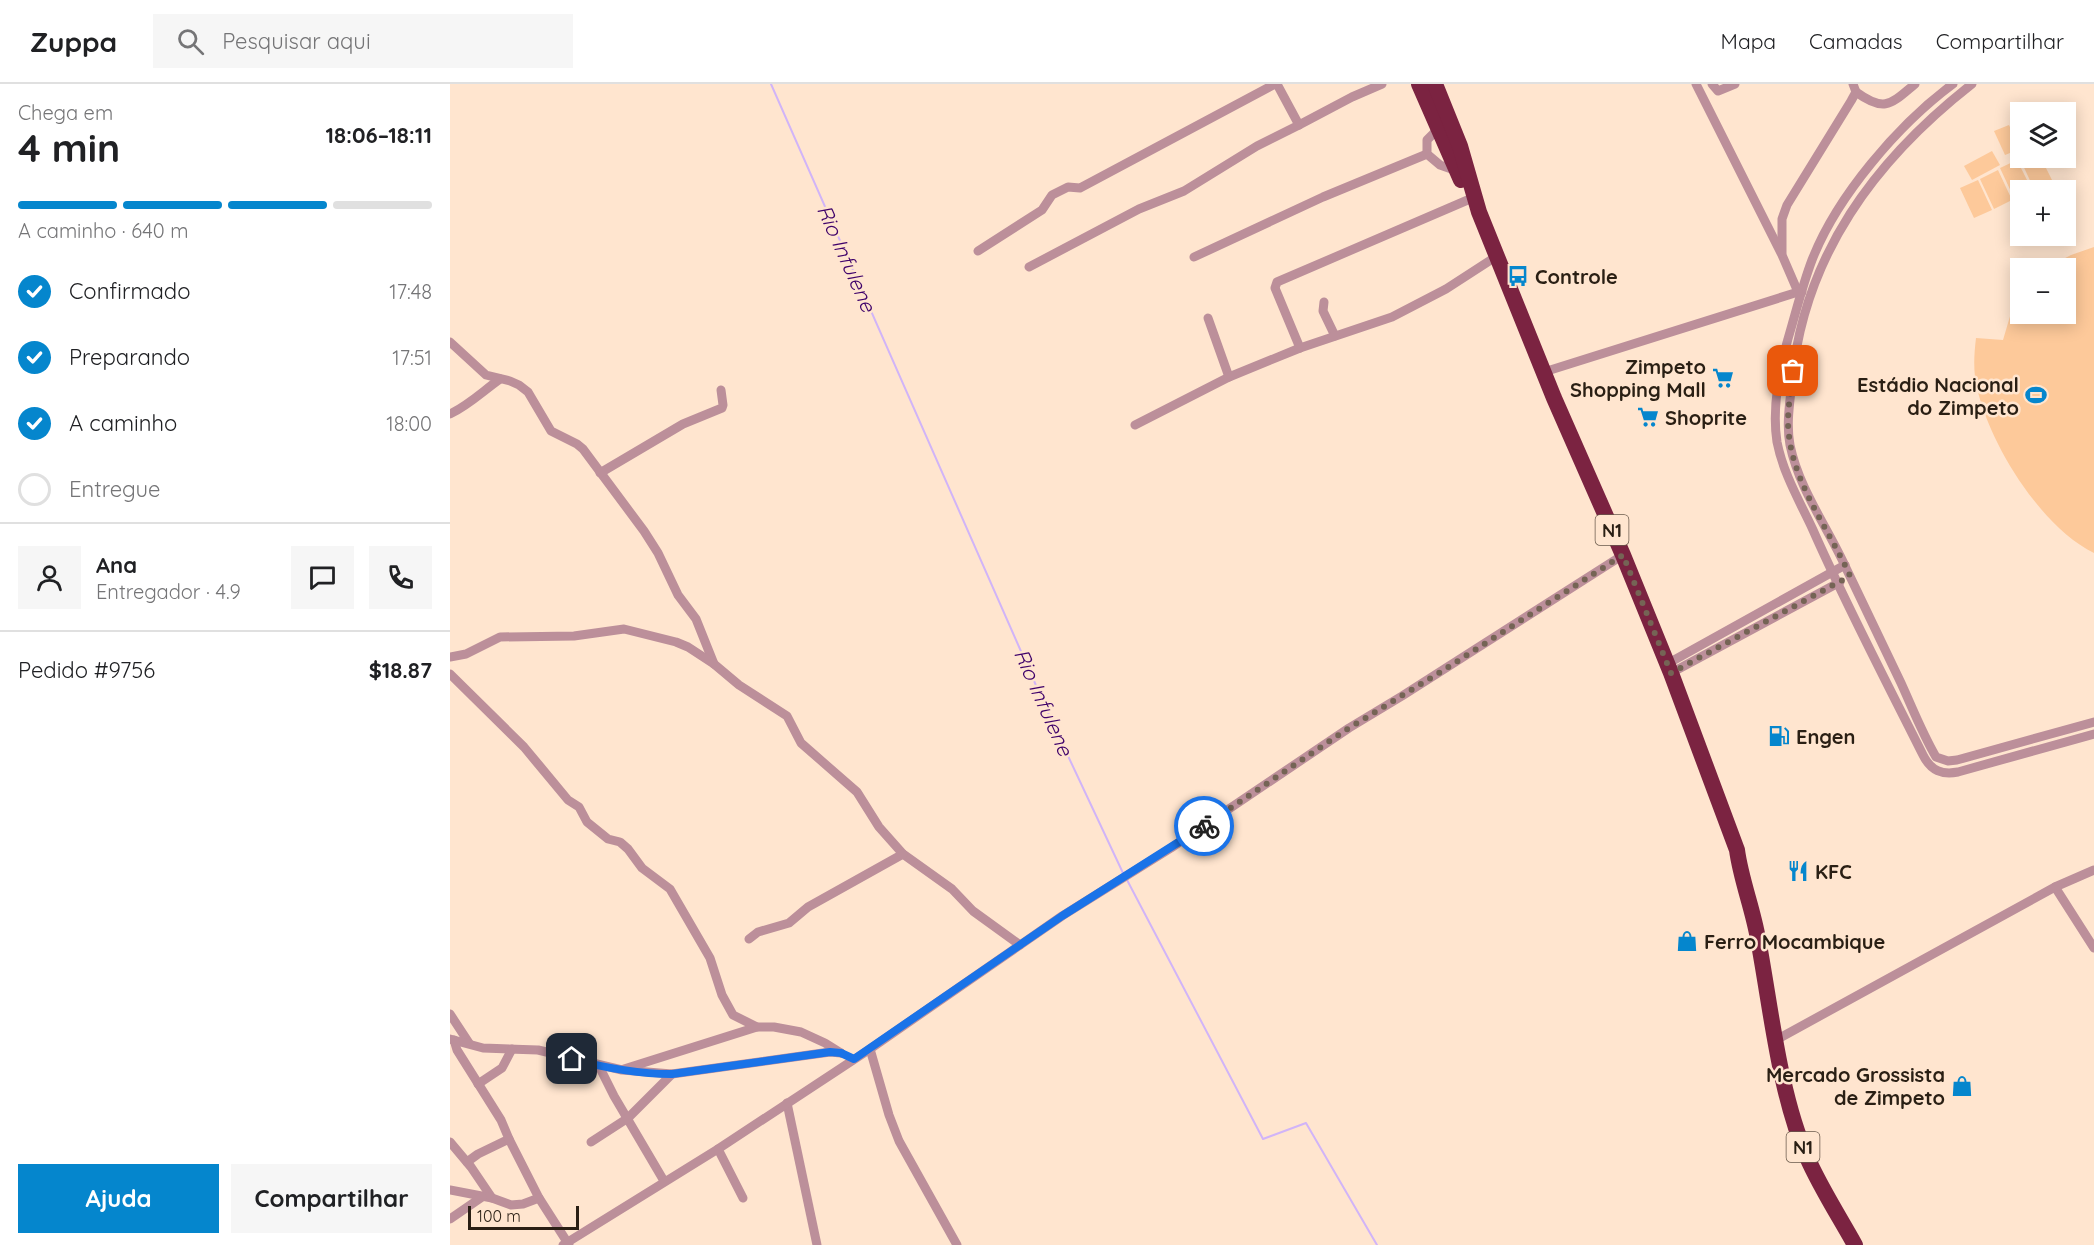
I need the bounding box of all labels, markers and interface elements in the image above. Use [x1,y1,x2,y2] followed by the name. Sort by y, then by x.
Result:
[153,14,573,68] search box
[30,24,117,59] text: Zuppa
[174,25,207,58] icon: search
[222,27,371,55] text: Pesquisar aqui
[1721,28,1776,54] text: Mapa
[1809,28,1903,54] text: Camadas
[1936,28,2064,54] text: Compartilhar
[18,100,113,125] text: Chega em
[2010,102,2076,324] map controls
[2010,102,2076,168] button: layers
[325,121,432,149] text: 18:06–18:11
[18,123,120,172] text: 4 min
[2010,180,2076,246] button: +
[812,200,883,317] water label: Rio Infulene
[18,218,188,243] text: A caminho · 640 m
[2010,258,2076,324] button: −
[1506,264,1530,288] bus stop icon: Controle
[1535,264,1618,289] place label: Controle
[18,275,51,308] icon: check
[69,277,190,305] text: Confirmado
[389,279,432,304] text: 17:48
[18,341,51,374] icon: check
[69,343,190,371] text: Preparando
[392,345,432,370] text: 17:51
[1767,345,1818,396] pin
[1570,354,1706,402] place label: Zimpeto Shopping Mall
[1776,354,1809,387] icon: bag
[1711,366,1735,390] supermarket icon: Zimpeto Shopping Mall
[1857,372,2019,420] place label: Estádio Nacional do Zimpeto
[2024,383,2048,407] sports icon: Estádio Nacional do Zimpeto
[1636,405,1660,429] supermarket icon: Shoprite
[1665,405,1747,430] place label: Shoprite
[18,407,51,440] icon: check
[69,409,177,437] text: A caminho
[386,411,432,436] text: 18:00
[69,475,160,503] text: Entregue
[1596,515,1628,545] road number: N1
[18,546,81,609] button: person
[291,546,354,609] button: chat
[369,546,432,609] button: phone
[96,551,137,579] text: Ana
[96,579,241,604] text: Entregador · 4.9
[1009,644,1080,761] water label: Rio Infulene
[18,656,155,684] text: Pedido #9756
[369,656,432,684] text: $18.87
[1767,724,1791,748] fuel station icon: Engen
[1796,724,1855,749] place label: Engen
[1174,796,1234,856] courier
[1188,810,1221,843] icon: bike
[1786,859,1810,883] restaurant icon: KFC
[1815,859,1852,884] place label: KFC
[1675,929,1699,953] shop icon: Ferro Mocambique
[1704,929,1885,954] place label: Ferro Mocambique
[546,1033,597,1084] pin
[555,1042,588,1075] icon: home
[1766,1062,1945,1110] place label: Mercado Grossista de Zimpeto
[1950,1074,1974,1098] shop icon: Mercado Grossista de Zimpeto
[1786,1132,1820,1162] road number: N1
[18,1164,219,1233] button: Ajuda
[231,1164,432,1233] button: Compartilhar
[468,1203,579,1230] scale bar
[477,1206,521,1226] text: 100 m

